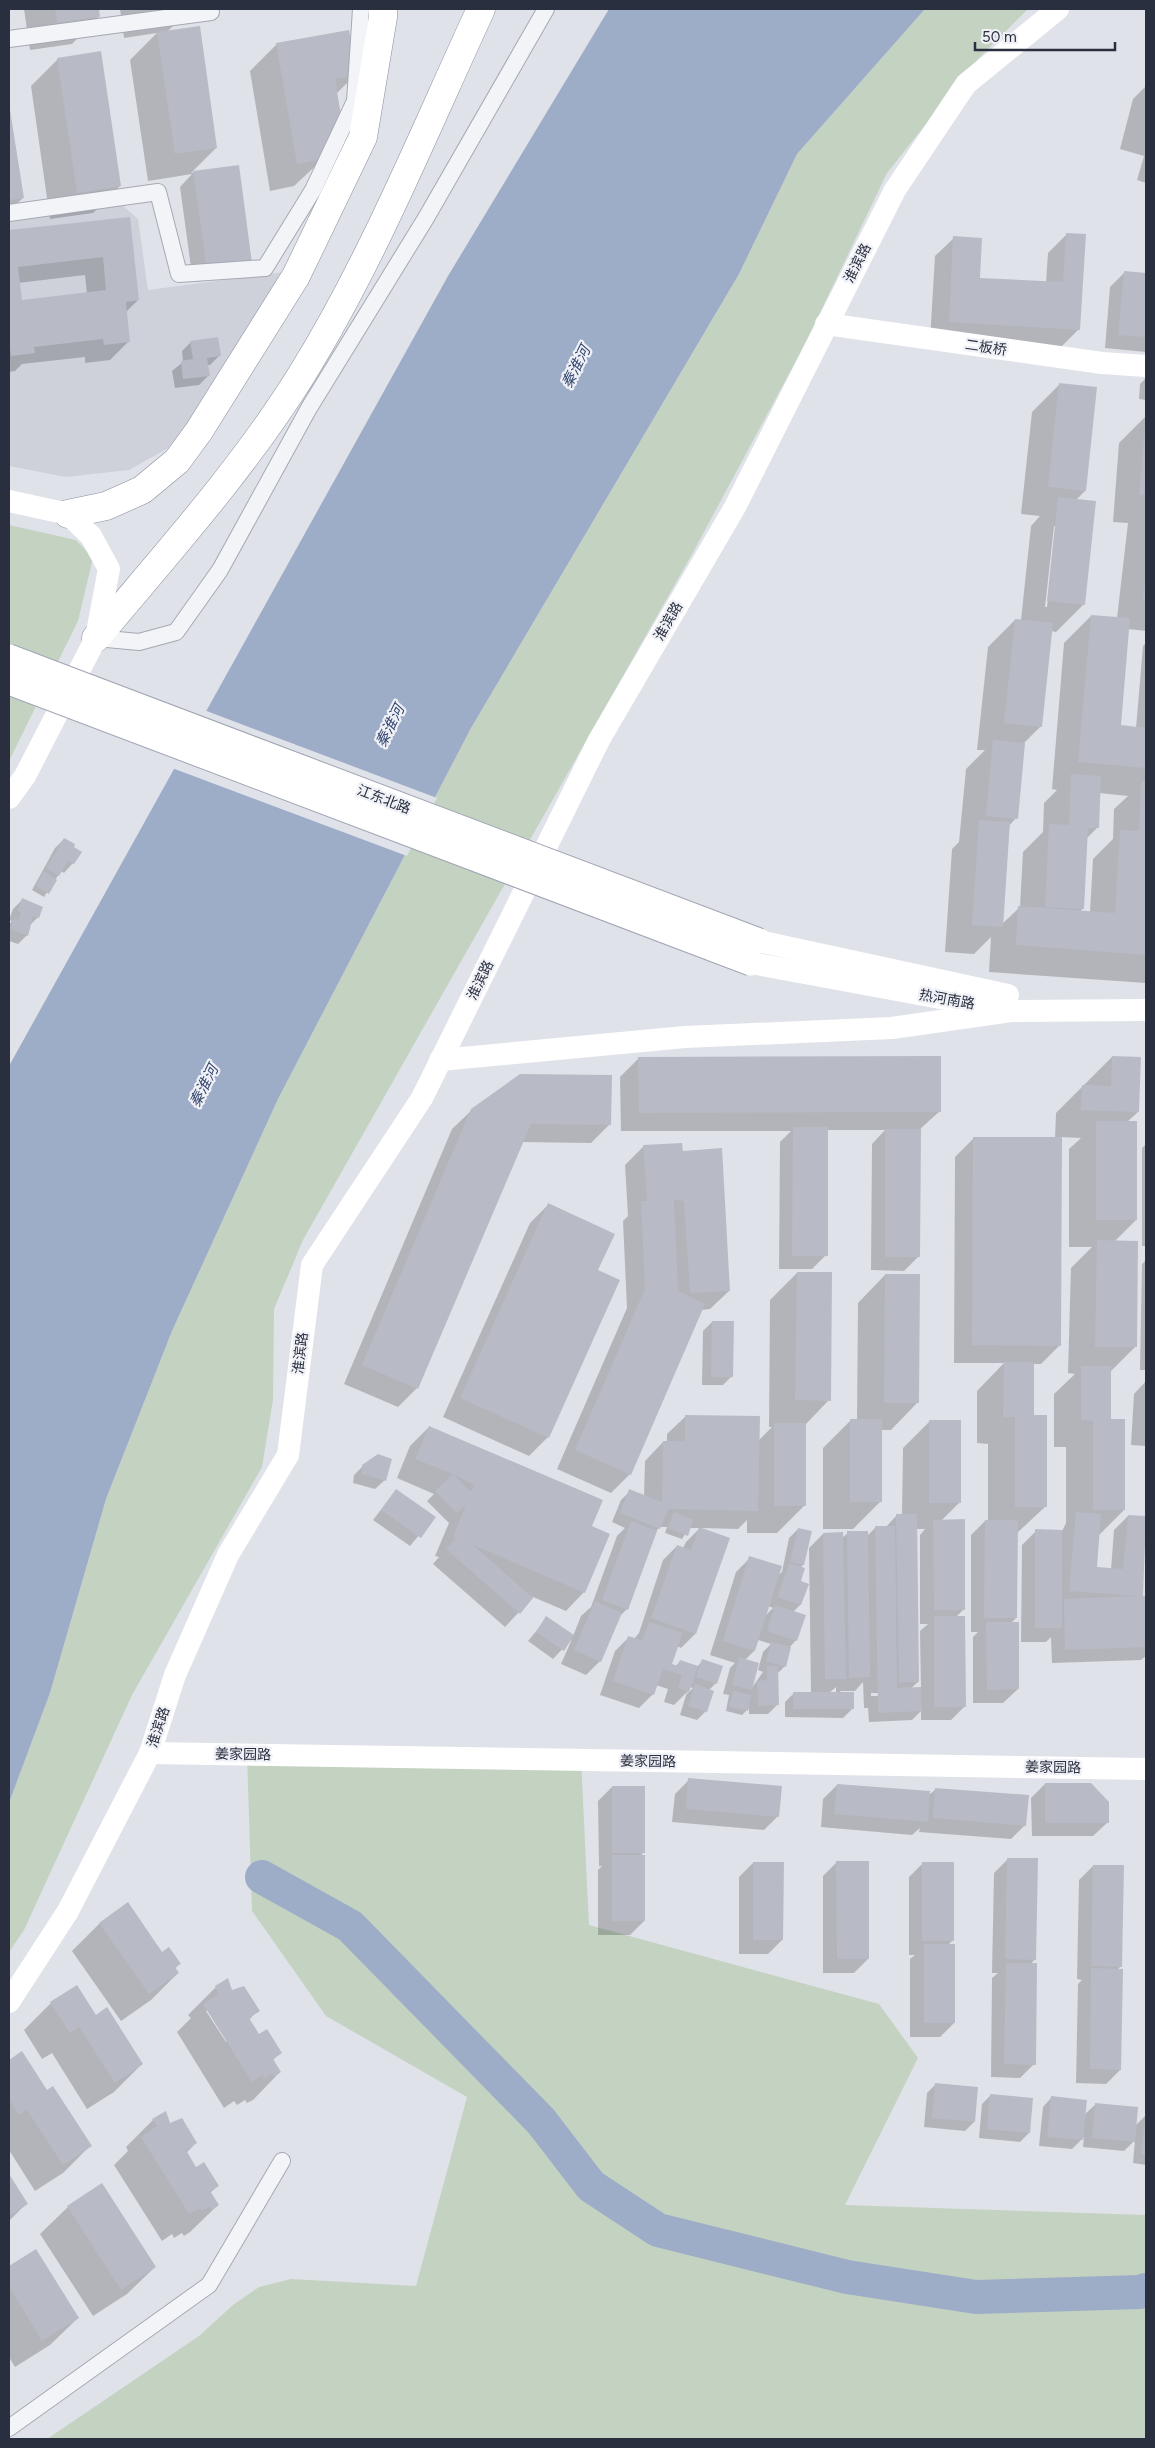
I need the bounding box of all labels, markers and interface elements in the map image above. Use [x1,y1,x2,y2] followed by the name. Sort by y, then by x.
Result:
[975,20,1115,52] scale bar
[982,28,1017,46] text: 50 m
[840,241,875,286] street label: 淮滨路
[964,336,1008,359] street label: 二板桥
[558,340,596,391] water label: 秦淮河
[651,599,686,644] street label: 淮滨路
[372,699,410,750] water label: 秦淮河
[355,781,413,817] street label: 江东北路
[464,958,497,1003] street label: 淮滨路
[918,986,976,1013] street label: 热河南路
[186,1059,224,1110] water label: 秦淮河
[290,1331,311,1375] street label: 淮滨路
[144,1705,173,1750] street label: 淮滨路
[215,1746,271,1763] street label: 姜家园路
[620,1753,676,1770] street label: 姜家园路
[1025,1759,1081,1776] street label: 姜家园路

